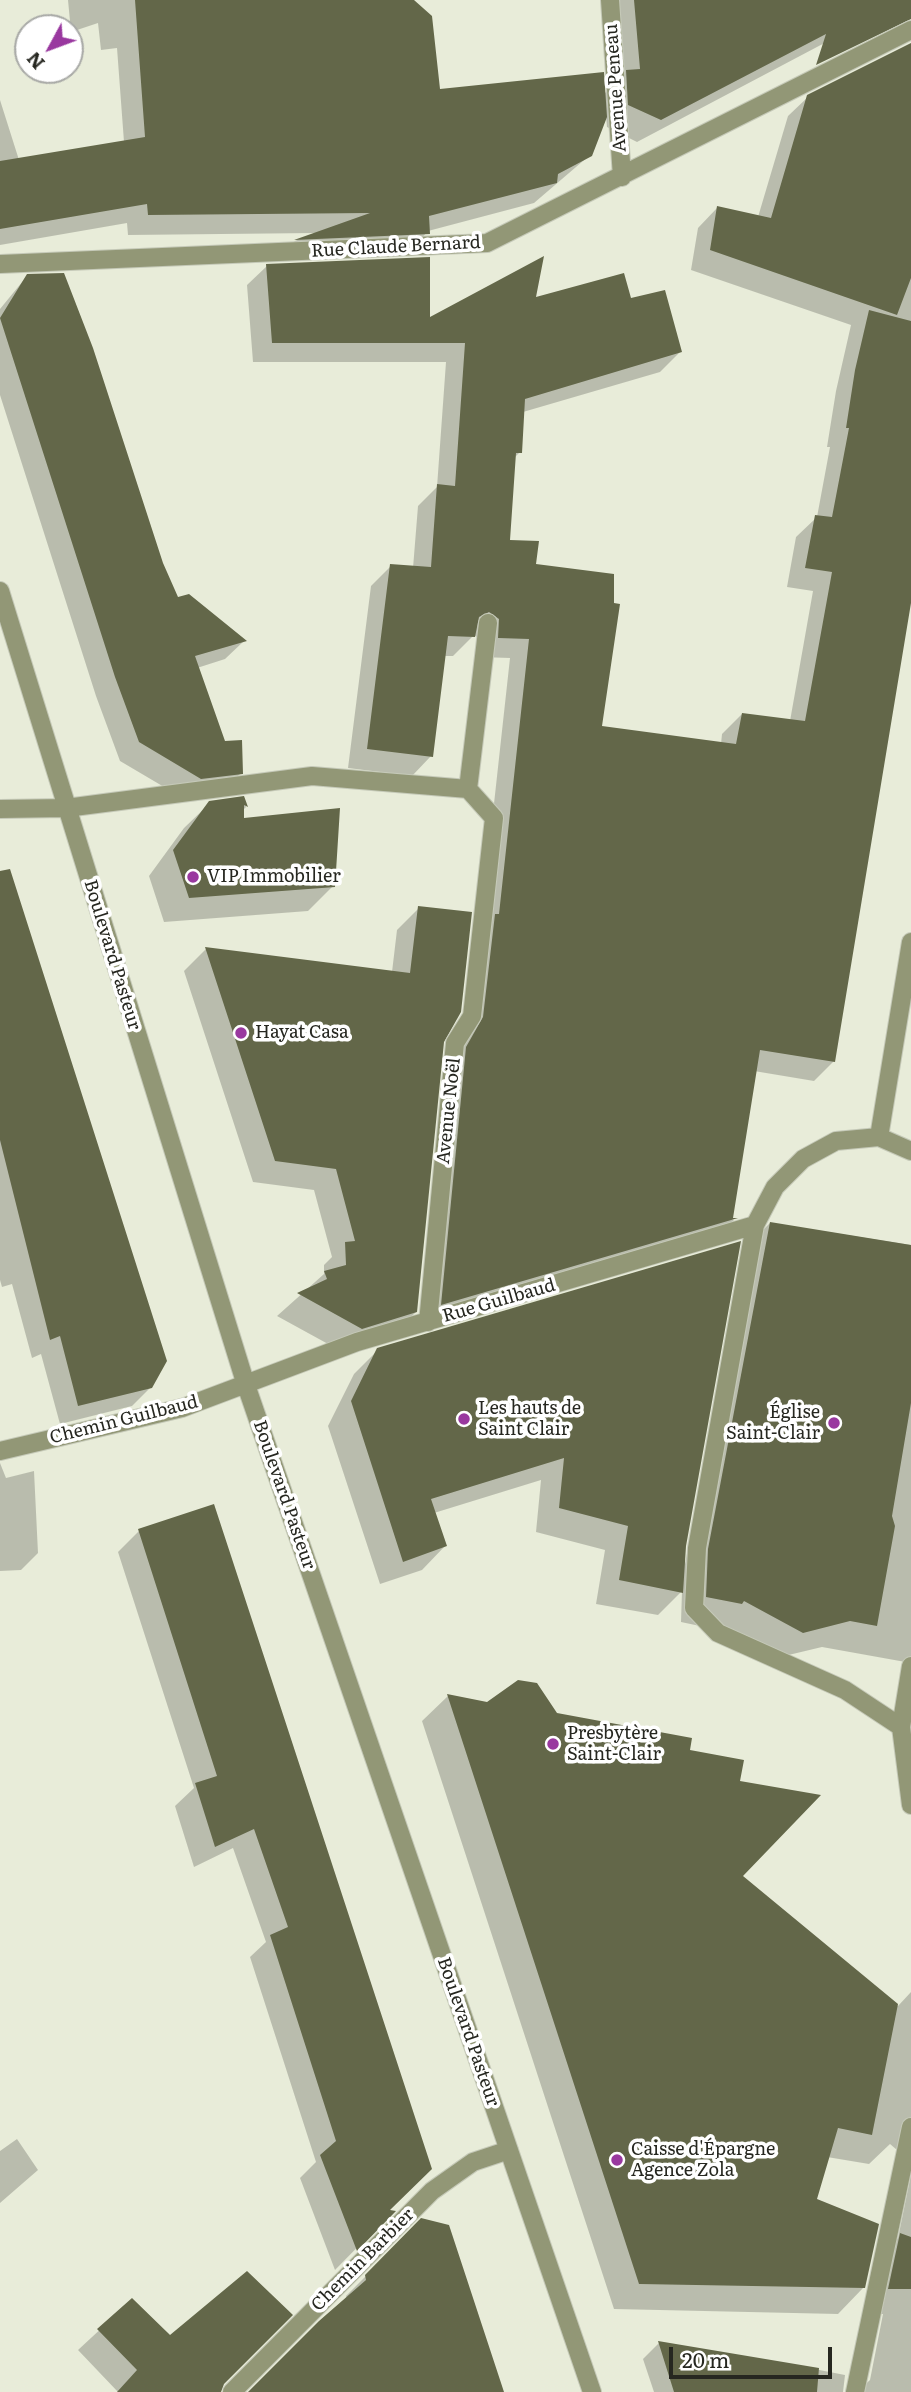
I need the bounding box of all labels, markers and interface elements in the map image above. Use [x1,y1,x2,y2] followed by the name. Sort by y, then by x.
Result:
[14,14,84,84] north arrow
[601,23,631,153] street label: Avenue Peneau
[19,46,50,77] text: N
[311,232,481,262] street label: Rue Claude Bernard
[207,866,341,888] place label: VIP Immobilier
[185,869,201,885] marker: VIP Immobilier
[79,877,145,1033] street label: Boulevard Pasteur
[255,1022,349,1044] place label: Hayat Casa
[233,1025,249,1041] marker: Hayat Casa
[433,1057,465,1165] street label: Avenue Noël
[440,1275,558,1327] street label: Rue Guilbaud
[48,1391,200,1449] street label: Chemin Guilbaud
[478,1398,581,1440] place label: Les hauts de Saint Clair
[726,1402,820,1444] place label: Église Saint-Clair
[456,1411,472,1427] marker: Les hauts de Saint Clair
[826,1415,842,1431] marker: Église Saint-Clair
[248,1418,320,1572] street label: Boulevard Pasteur
[567,1723,661,1766] place label: Presbytère Saint-Clair
[545,1736,561,1752] marker: Presbytère Saint-Clair
[432,1955,504,2109] street label: Boulevard Pasteur
[631,2139,775,2182] place label: Caisse d'Épargne Agence Zola
[609,2152,625,2168] marker: Caisse d'Épargne Agence Zola
[307,2204,419,2316] street label: Chemin Barbier
[673,2332,836,2376] scale bar
[682,2343,729,2374] text: 20 m

